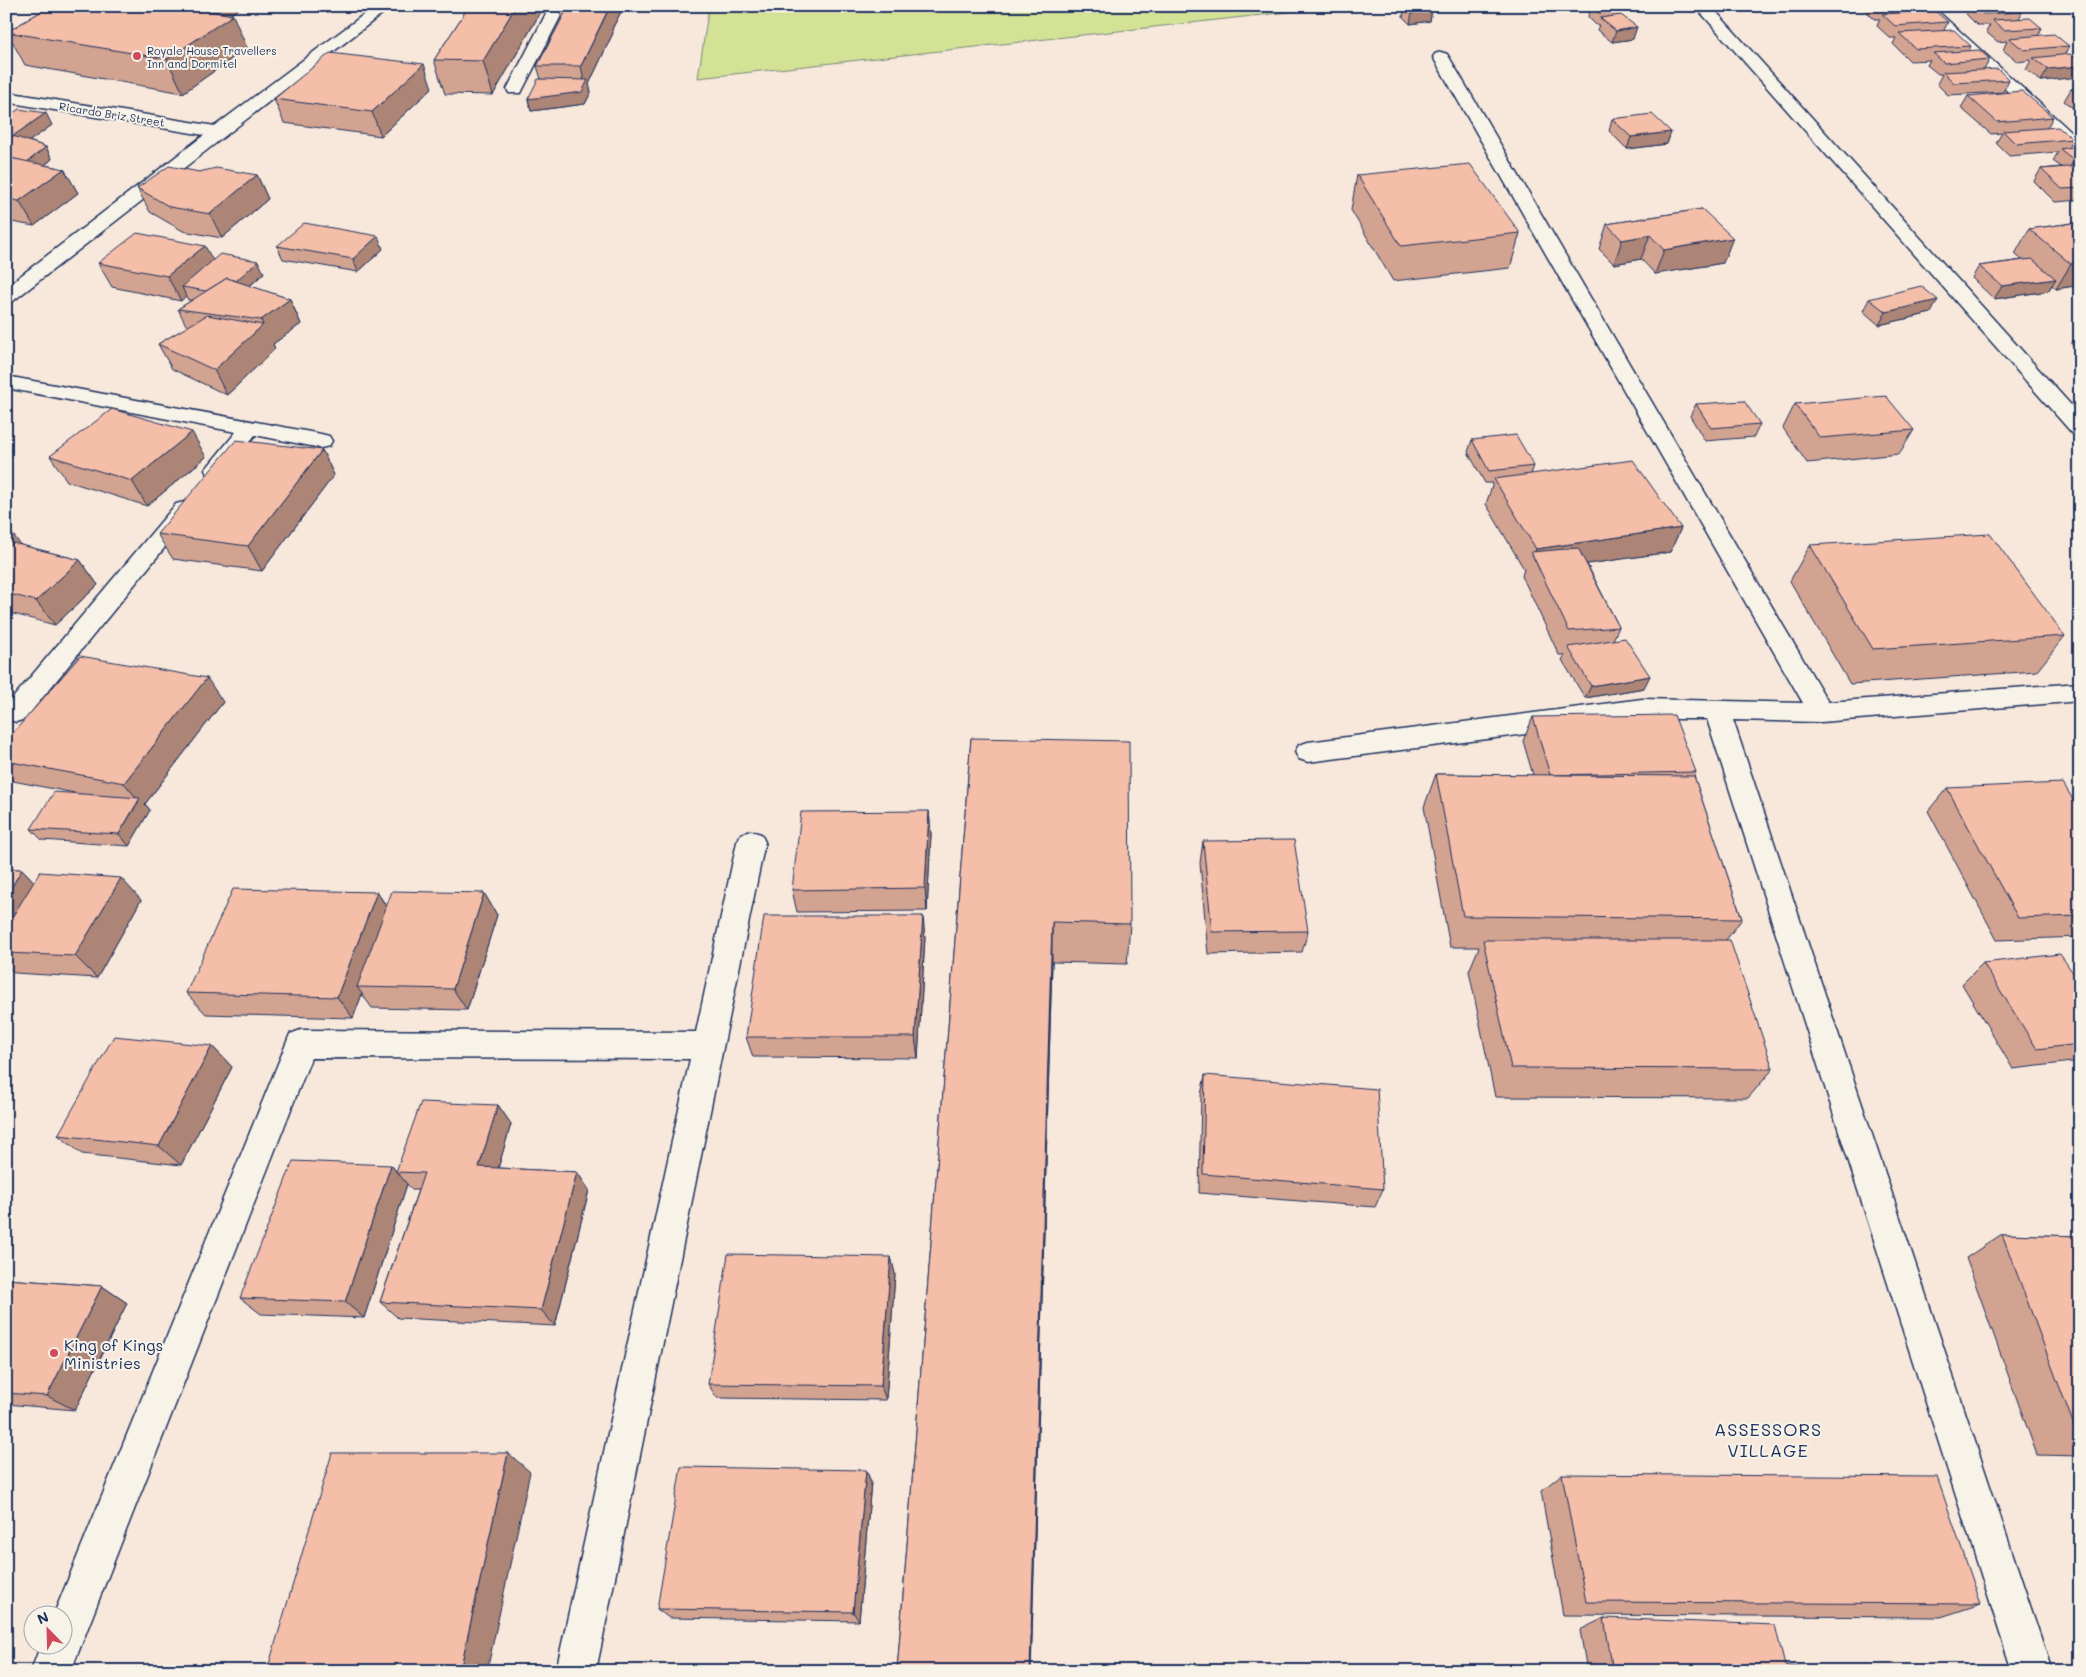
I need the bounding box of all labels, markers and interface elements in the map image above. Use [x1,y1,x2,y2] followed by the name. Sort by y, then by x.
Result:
[147,43,277,71] place label: Royale House Travellers Inn and Dormitel
[131,50,143,62] marker: Royale House Travellers Inn and Dormitel
[58,98,166,130] street label: Ricardo Briz Street
[64,1334,163,1373] place label: King of Kings Ministries
[48,1347,60,1359] marker: King of Kings Ministries
[1714,1417,1822,1462] district label: ASSESSORS VILLAGE
[22,1604,72,1654] north arrow
[34,1607,51,1628] text: N

